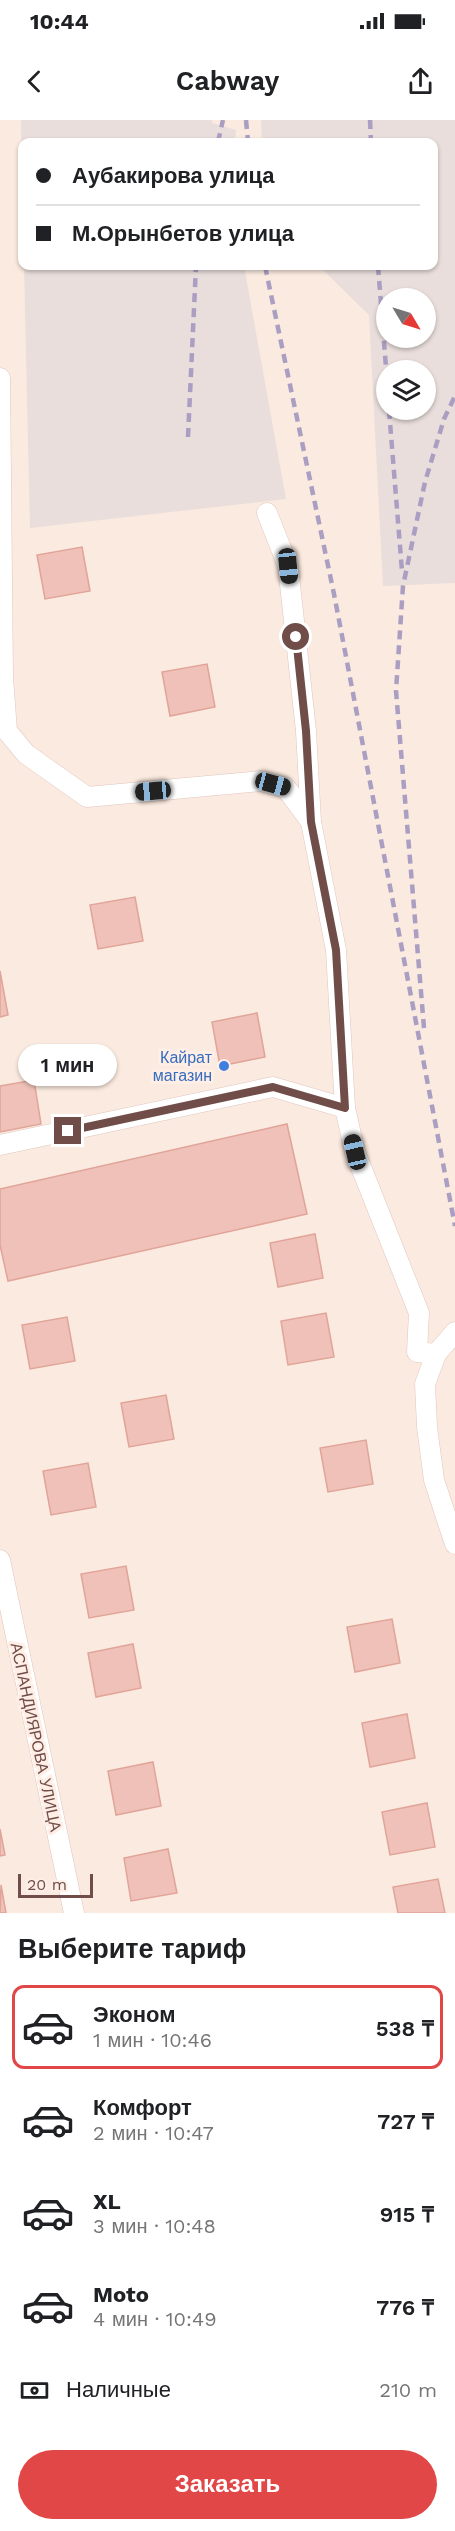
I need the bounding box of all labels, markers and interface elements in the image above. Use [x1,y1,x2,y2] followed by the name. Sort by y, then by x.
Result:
[30,9,89,34] text: 10:44
[18,65,51,98] icon: back
[176,65,279,97] text: Cabway
[404,65,437,98] icon: share
[72,163,275,188] text: Аубакирова улица
[72,221,294,246] text: М.Орынбетов улица
[376,288,436,348] north arrow
[376,288,436,420] map controls
[376,360,436,420] button: layers
[277,547,299,585] car
[282,623,309,650] route start
[253,771,293,797] car
[134,780,172,802] car
[19,1044,118,1086] callout: 1 мин
[153,1048,213,1085] place label: Кайрат магазин
[41,1053,94,1077] text: 1 мин
[217,1059,231,1073] marker: Кайрат магазин
[54,1117,81,1144] route end
[342,1132,368,1172] car
[7,1641,65,1834] street label: АСПАНДИЯРОВА УЛИЦА
[18,1871,93,1898] scale bar
[27,1875,67,1894] text: 20 m
[18,1933,246,1965] text: Выберите тариф
[21,2000,75,2054] icon: car
[93,2002,176,2027] text: Эконом
[376,2016,434,2041] text: 538 ₸
[93,2028,212,2052] text: 1 мин · 10:46
[21,2093,75,2147] icon: car
[93,2095,192,2120] text: Комфорт
[377,2109,434,2134] text: 727 ₸
[93,2121,214,2145] text: 2 мин · 10:47
[21,2186,75,2240] icon: car
[93,2189,121,2214] text: XL
[380,2202,434,2227] text: 915 ₸
[93,2214,216,2238] text: 3 мин · 10:48
[21,2279,75,2333] icon: car
[93,2282,149,2307] text: Moto
[376,2295,434,2320] text: 776 ₸
[93,2307,217,2331] text: 4 мин · 10:49
[18,2374,51,2407] icon: cash
[66,2377,171,2402] text: Наличные
[379,2378,437,2402] text: 210 m
[18,2450,437,2519] button: Заказать

